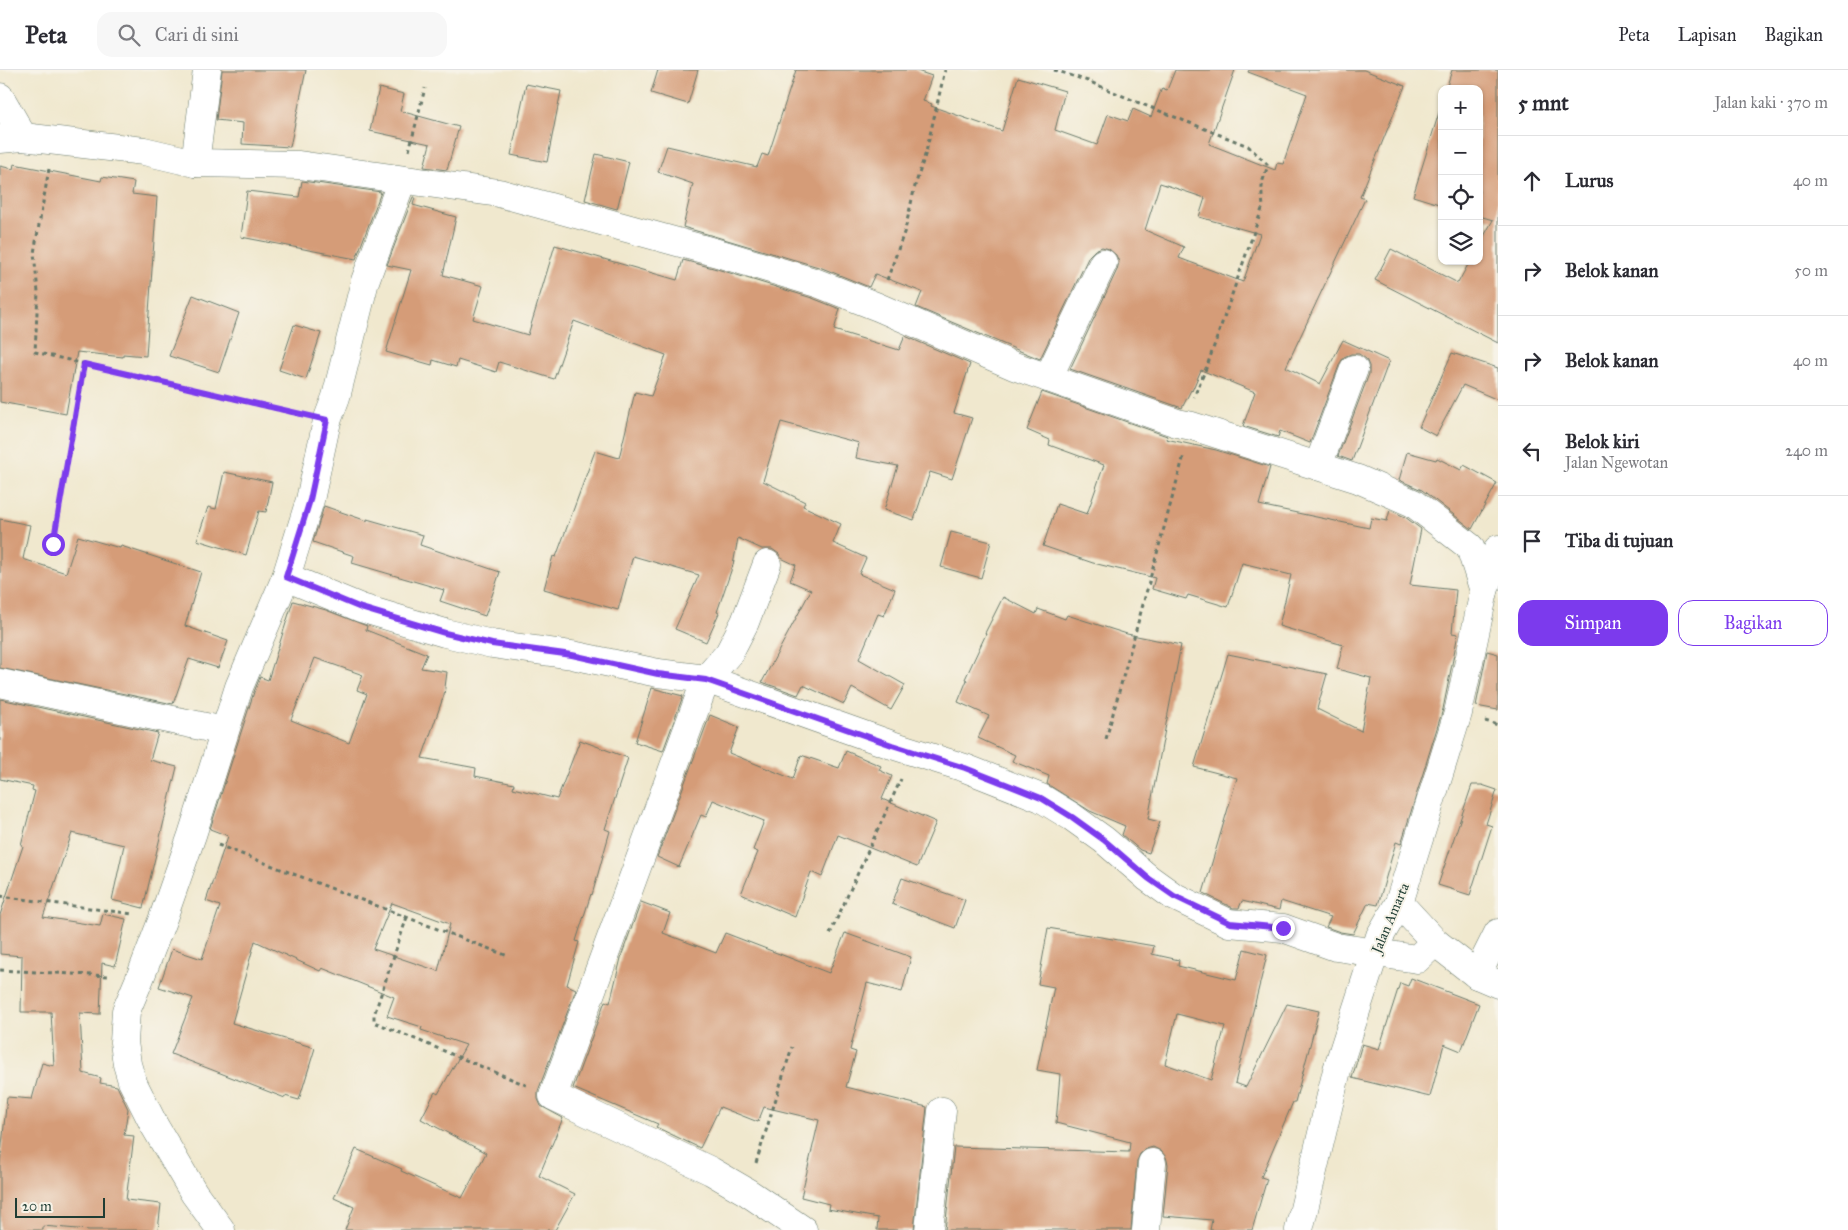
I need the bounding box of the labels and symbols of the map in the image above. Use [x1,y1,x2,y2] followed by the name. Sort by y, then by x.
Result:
[42,533,65,556] route start
[1367,880,1414,958] street label: Jalan Amarta
[1272,917,1295,940] route end
[15,1195,105,1218] scale bar

